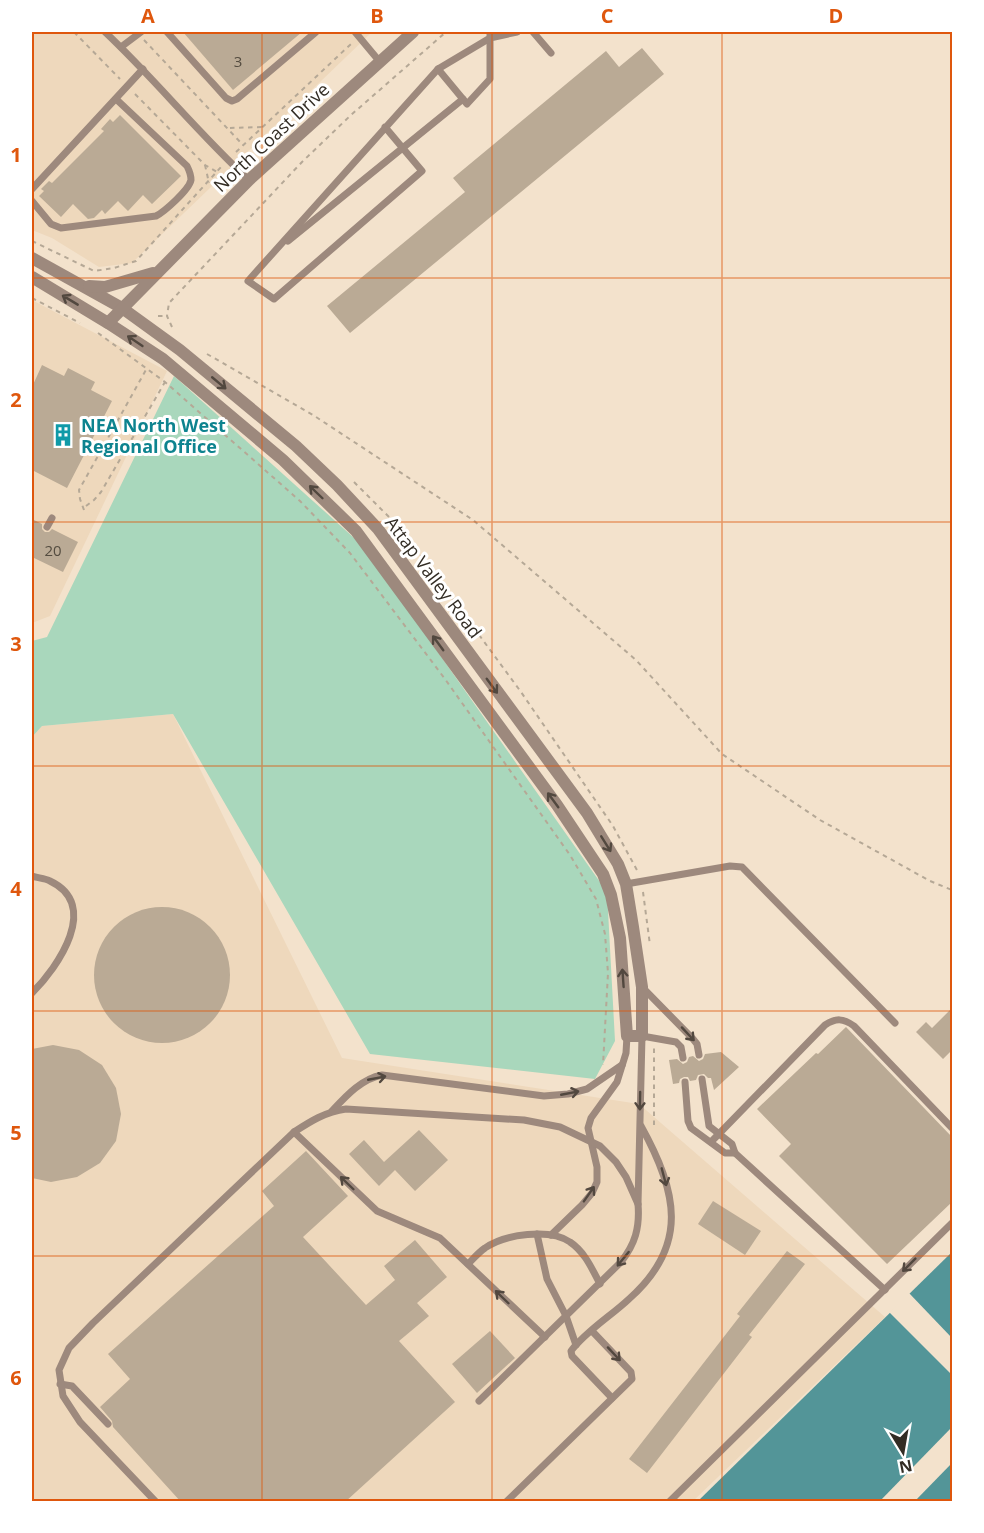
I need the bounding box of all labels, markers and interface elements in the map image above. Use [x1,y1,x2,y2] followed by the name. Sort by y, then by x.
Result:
[141,2,155,29] text: A
[370,2,384,29] text: B
[601,2,614,29] text: C
[829,2,843,29] text: D
[234,51,242,71] house number: 3
[208,77,334,197] street label: North Coast Drive
[10,141,22,168] text: 1
[62,294,79,306] one-way arrow
[128,335,144,347] one-way arrow
[211,376,227,389] one-way arrow
[10,386,22,413] text: 2
[81,413,226,458] place label: NEA North West Regional Office
[50,422,76,448] building icon: NEA North West Regional Office
[308,485,323,499] one-way arrow
[380,511,488,643] street label: Attap Valley Road
[44,540,62,560] house number: 20
[10,630,22,657] text: 3
[432,636,444,652] one-way arrow
[486,677,498,693] one-way arrow
[547,793,560,809] one-way arrow
[600,835,612,852] one-way arrow
[10,875,22,902] text: 4
[617,968,628,988] one-way arrow
[681,1027,695,1042] one-way arrow
[367,1072,386,1083] one-way arrow
[560,1086,579,1098] one-way arrow
[634,1090,646,1110] one-way arrow
[10,1119,22,1146] text: 5
[659,1167,670,1186] one-way arrow
[340,1177,355,1191] one-way arrow
[583,1187,595,1203] one-way arrow
[617,1250,630,1266] one-way arrow
[902,1258,917,1273] one-way arrow
[495,1289,510,1304] one-way arrow
[606,1346,621,1361] one-way arrow
[10,1364,22,1391] text: 6
[873,1422,933,1482] north arrow
[897,1455,914,1479] text: N

